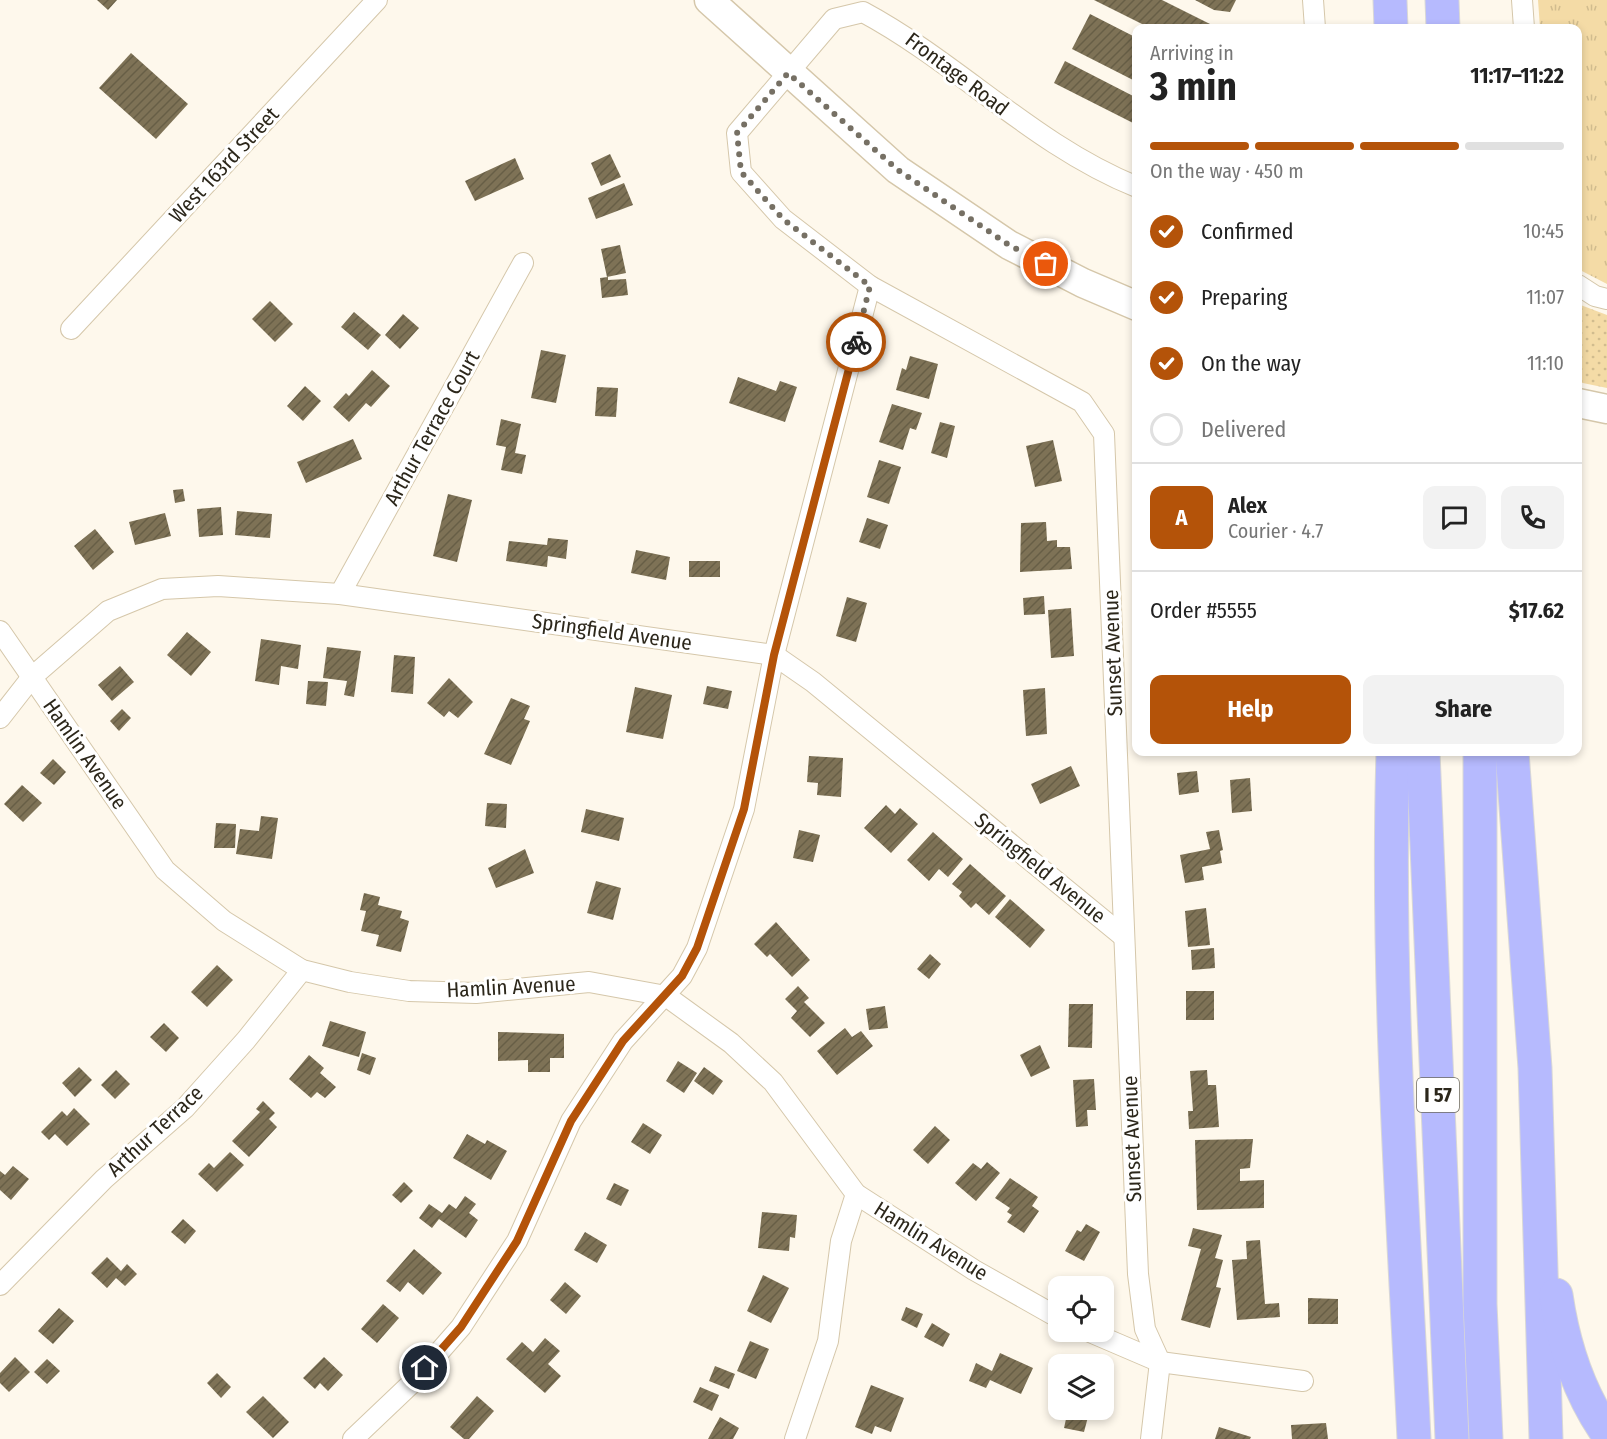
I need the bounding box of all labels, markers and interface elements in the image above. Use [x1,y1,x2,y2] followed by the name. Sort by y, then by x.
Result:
[900,27,1014,121] street label: Frontage Road
[1150,41,1234,65] text: Arriving in
[1470,62,1564,89] text: 11:17–11:22
[1150,64,1237,110] text: 3 min
[164,102,284,228] street label: West 163rd Street
[1150,159,1304,183] text: On the way · 450 m
[1150,215,1183,248] icon: check
[1201,218,1294,245] text: Confirmed
[1523,219,1564,243] text: 10:45
[1020,238,1071,289] pin
[1029,247,1062,280] icon: bag
[1150,281,1183,314] icon: check
[1201,284,1287,311] text: Preparing
[1526,285,1564,309] text: 11:07
[826,312,886,372] courier
[840,326,873,359] icon: bike
[379,346,485,510] street label: Arthur Terrace Court
[1150,347,1183,380] icon: check
[1201,350,1301,377] text: On the way
[1527,351,1564,375] text: 11:10
[1201,416,1286,443] text: Delivered
[1423,486,1486,549] button: chat
[1501,486,1564,549] button: phone
[1228,492,1267,519] text: Alex
[1176,504,1187,531] text: A
[1228,519,1323,543] text: Courier · 4.7
[1098,589,1128,717] street label: Sunset Avenue
[1150,597,1257,624] text: Order #5555
[1509,597,1564,624] text: $17.62
[530,608,694,656] street label: Springfield Avenue
[1150,675,1351,744] button: Help
[1363,675,1564,744] button: Share
[37,694,133,814] street label: Hamlin Avenue
[969,807,1111,929] street label: Springfield Avenue
[446,971,576,1003] street label: Hamlin Avenue
[1117,1075,1147,1203] street label: Sunset Avenue
[1417,1078,1459,1112] road number: I 57
[102,1080,208,1182] street label: Arthur Terrace
[869,1196,993,1286] street label: Hamlin Avenue
[1048,1276,1114,1420] map controls
[1048,1276,1114,1342] button: locate
[399,1342,450,1393] pin
[408,1351,441,1384] icon: home
[1048,1354,1114,1420] button: layers

